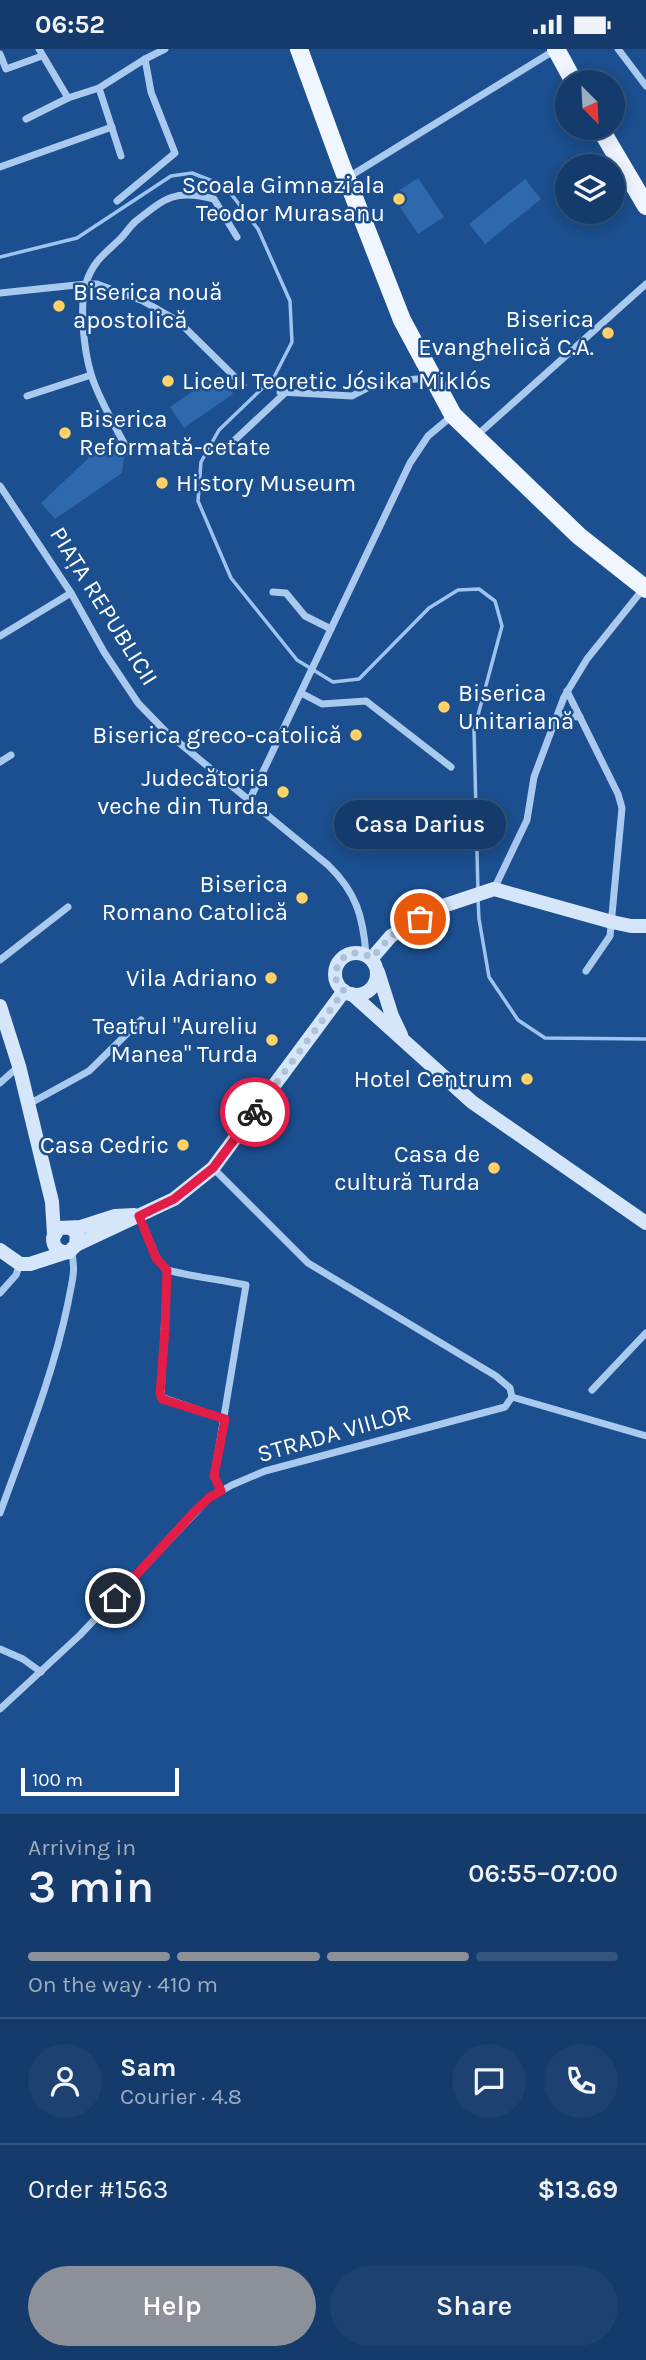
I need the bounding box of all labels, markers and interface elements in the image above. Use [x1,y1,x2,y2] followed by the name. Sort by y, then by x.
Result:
[35,9,105,40] text: 06:52
[555,70,625,140] north arrow
[555,70,625,224] map controls
[555,154,625,224] button: layers
[182,171,385,227] place label: Scoala Gimnaziala Teodor Murasanu
[391,191,407,207] marker: Scoala Gimnaziala Teodor Murasanu
[73,278,222,334] place label: Biserica nouă apostolică
[51,298,67,314] marker: Biserica nouă apostolică
[418,305,594,361] place label: Biserica Evanghelică C.A.
[600,325,616,341] marker: Biserica Evanghelică C.A.
[182,367,491,395] place label: Liceul Teoretic Jósika Miklós
[160,373,176,389] marker: Liceul Teoretic Jósika Miklós
[79,405,271,461] place label: Biserica Reformată-cetate
[57,425,73,441] marker: Biserica Reformată-cetate
[176,469,356,497] place label: History Museum
[154,475,170,491] marker: History Museum
[44,522,164,690] street label: PIAȚA REPUBLICII
[458,679,574,735] place label: Biserica Unitariană
[436,699,452,715] marker: Biserica Unitariană
[92,721,342,749] place label: Biserica greco-catolică
[348,727,364,743] marker: Biserica greco-catolică
[97,764,269,820] place label: Judecătoria veche din Turda
[275,784,291,800] marker: Judecătoria veche din Turda
[334,800,506,849] callout: Casa Darius
[355,811,485,838] text: Casa Darius
[102,870,288,926] place label: Biserica Romano Catolică
[390,889,450,949] pin
[294,890,310,906] marker: Biserica Romano Catolică
[401,900,439,938] icon: bag
[126,964,257,992] place label: Vila Adriano
[263,970,279,986] marker: Vila Adriano
[93,1012,258,1068] place label: Teatrul "Aureliu Manea" Turda
[264,1032,280,1048] marker: Teatrul "Aureliu Manea" Turda
[354,1065,513,1093] place label: Hotel Centrum
[519,1071,535,1087] marker: Hotel Centrum
[220,1077,290,1147] courier
[236,1093,274,1131] icon: bike
[40,1131,169,1159] place label: Casa Cedric
[175,1137,191,1153] marker: Casa Cedric
[334,1140,480,1196] place label: Casa de cultură Turda
[486,1160,502,1176] marker: Casa de cultură Turda
[254,1398,414,1468] street label: STRADA VIILOR
[85,1568,145,1628] pin
[96,1579,134,1617] icon: home
[21,1765,178,1797] scale bar
[32,1769,83,1791] text: 100 m
[28,1834,136,1861] text: Arriving in
[468,1858,618,1889] text: 06:55–07:00
[28,1860,154,1914] text: 3 min
[28,1971,218,1998] text: On the way · 410 m
[28,2044,102,2118] button: person
[452,2044,526,2118] button: chat
[544,2044,618,2118] button: phone
[120,2052,176,2083] text: Sam
[120,2083,242,2110] text: Courier · 4.8
[28,2174,168,2205] text: Order #1563
[537,2174,618,2205] text: $13.69
[28,2266,316,2346] button: Help
[330,2266,618,2346] button: Share

